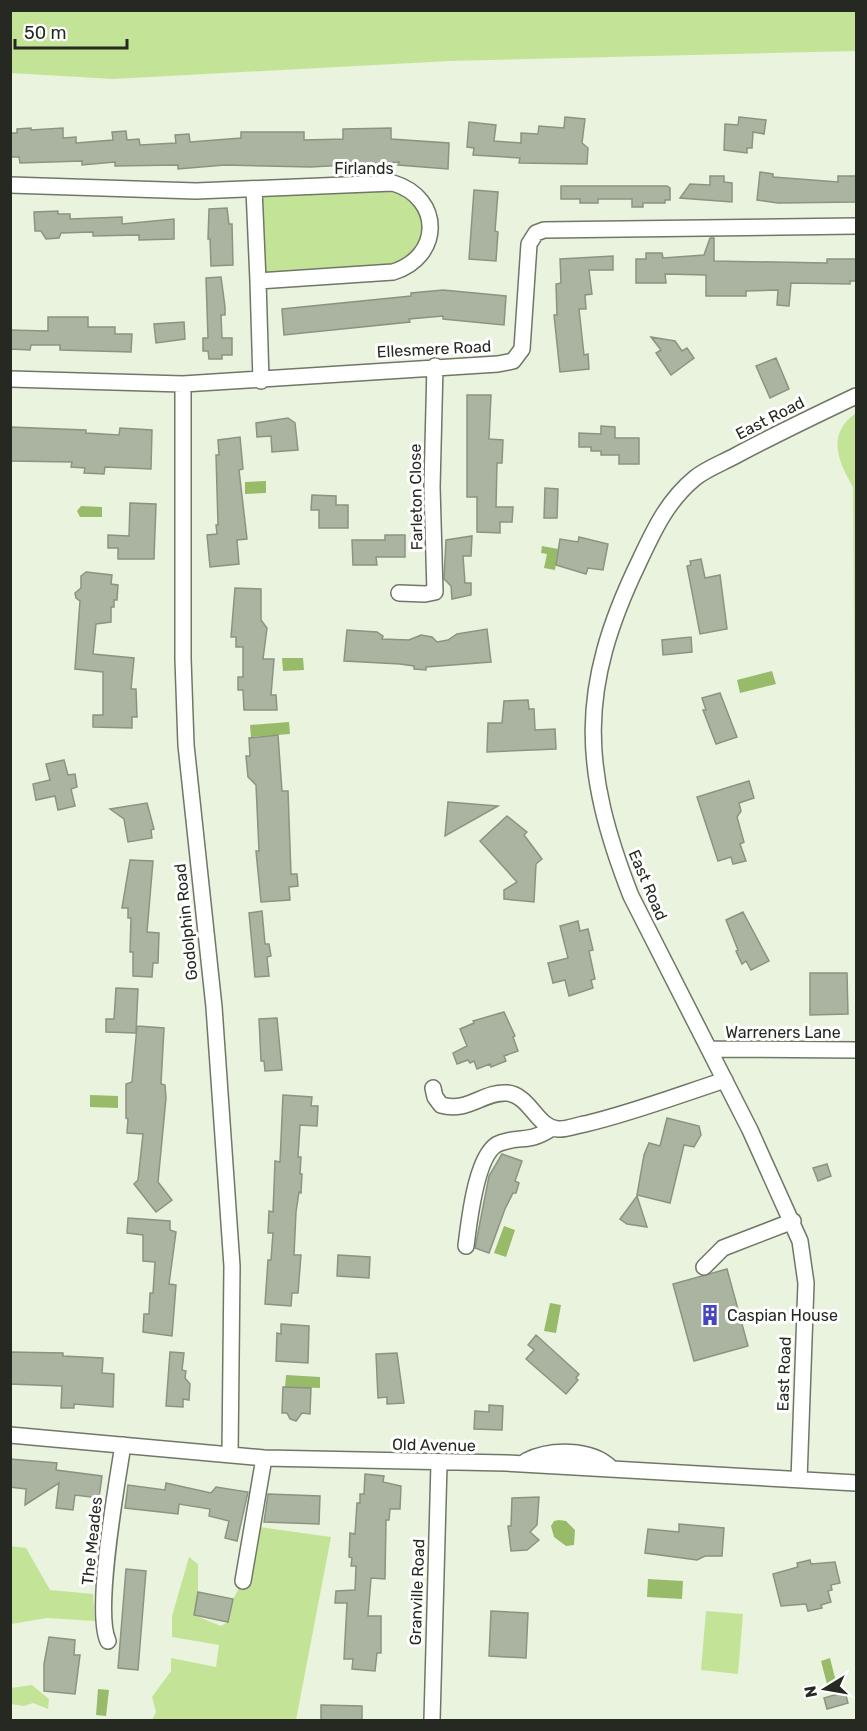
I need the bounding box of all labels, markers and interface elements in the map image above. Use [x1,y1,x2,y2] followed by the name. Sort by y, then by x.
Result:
[15,12,128,50] scale bar
[24,22,67,44] text: 50 m
[334,159,394,178] street label: Firlands
[376,337,492,361] street label: Ellesmere Road
[732,393,808,443] street label: East Road
[406,444,426,550] street label: Farleton Close
[625,847,671,923] street label: East Road
[170,863,202,981] street label: Godolphin Road
[725,1023,841,1042] street label: Warreners Lane
[698,1303,722,1327] building icon: Caspian House
[727,1306,838,1325] place label: Caspian House
[773,1336,795,1412] street label: East Road
[392,1435,476,1455] street label: Old Avenue
[78,1496,106,1586] street label: The Meades
[406,1538,428,1646] street label: Granville Road
[795,1659,855,1719] north arrow
[800,1684,821,1699] text: N

